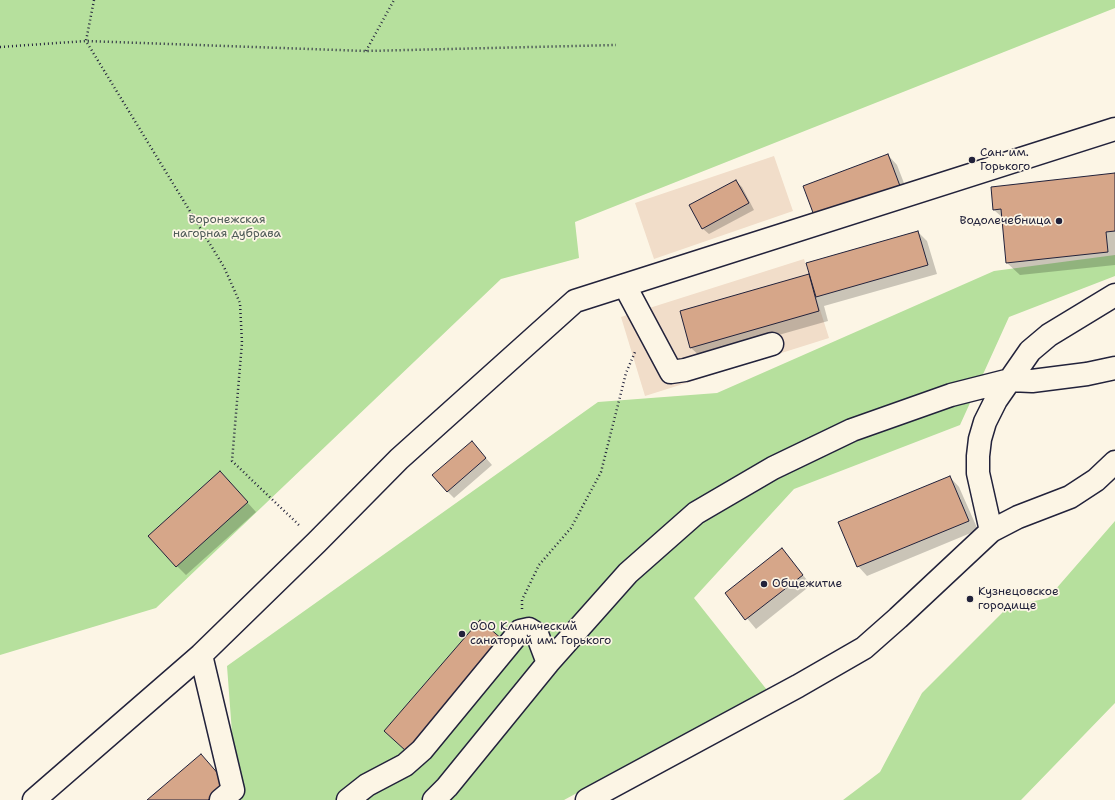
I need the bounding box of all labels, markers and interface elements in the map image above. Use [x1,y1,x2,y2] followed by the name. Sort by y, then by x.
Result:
[980,146,1030,174] place label: Сан. им. Горького
[967,155,977,165] marker: Сан. им. Горького
[173,213,281,241] park label: Воронежская нагорная дубрава
[959,214,1051,228] place label: Водолечебница
[1054,216,1064,226] marker: Водолечебница
[772,577,842,591] place label: Общежитие
[759,579,769,589] marker: Общежитие
[978,585,1059,613] place label: Кузнецовское городище
[965,594,975,604] marker: Кузнецовское городище
[470,620,611,648] place label: ООО Клинический санаторий им. Горького
[457,629,467,639] marker: ООО Клинический санаторий им. Горького

